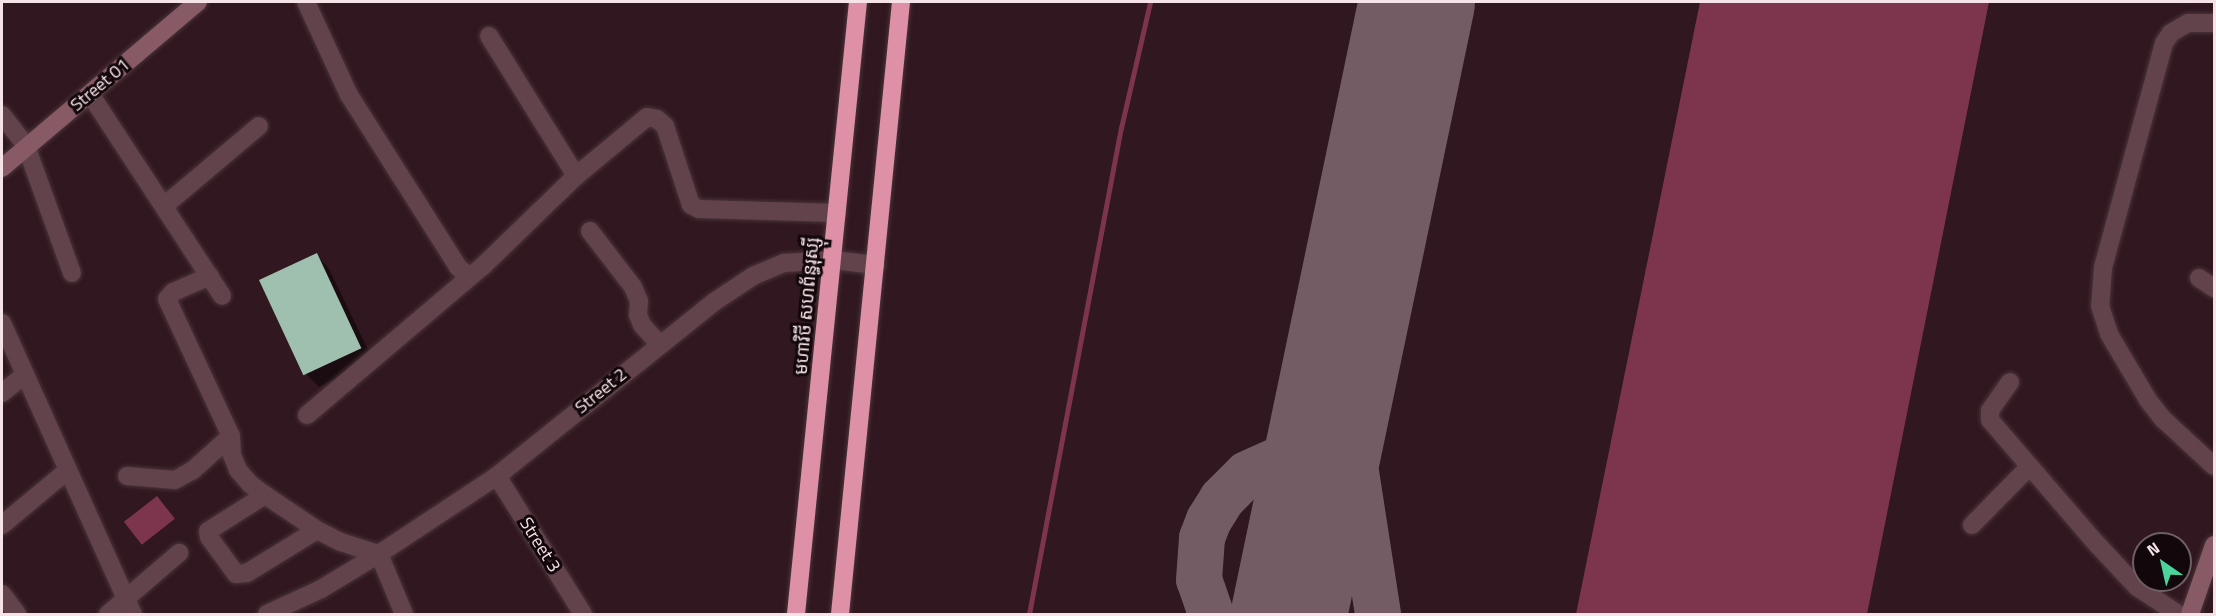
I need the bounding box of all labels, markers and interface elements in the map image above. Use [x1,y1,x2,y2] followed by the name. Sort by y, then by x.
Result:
[66,54,134,116] street label: Street 01
[790,236,824,376] street label: មហាវិថី សហព័ន្ធរុស្ស៊ី
[571,364,631,418] street label: Street 2
[515,514,565,576] street label: Street 3
[2132,532,2192,592] north arrow
[2142,536,2164,562] text: N

